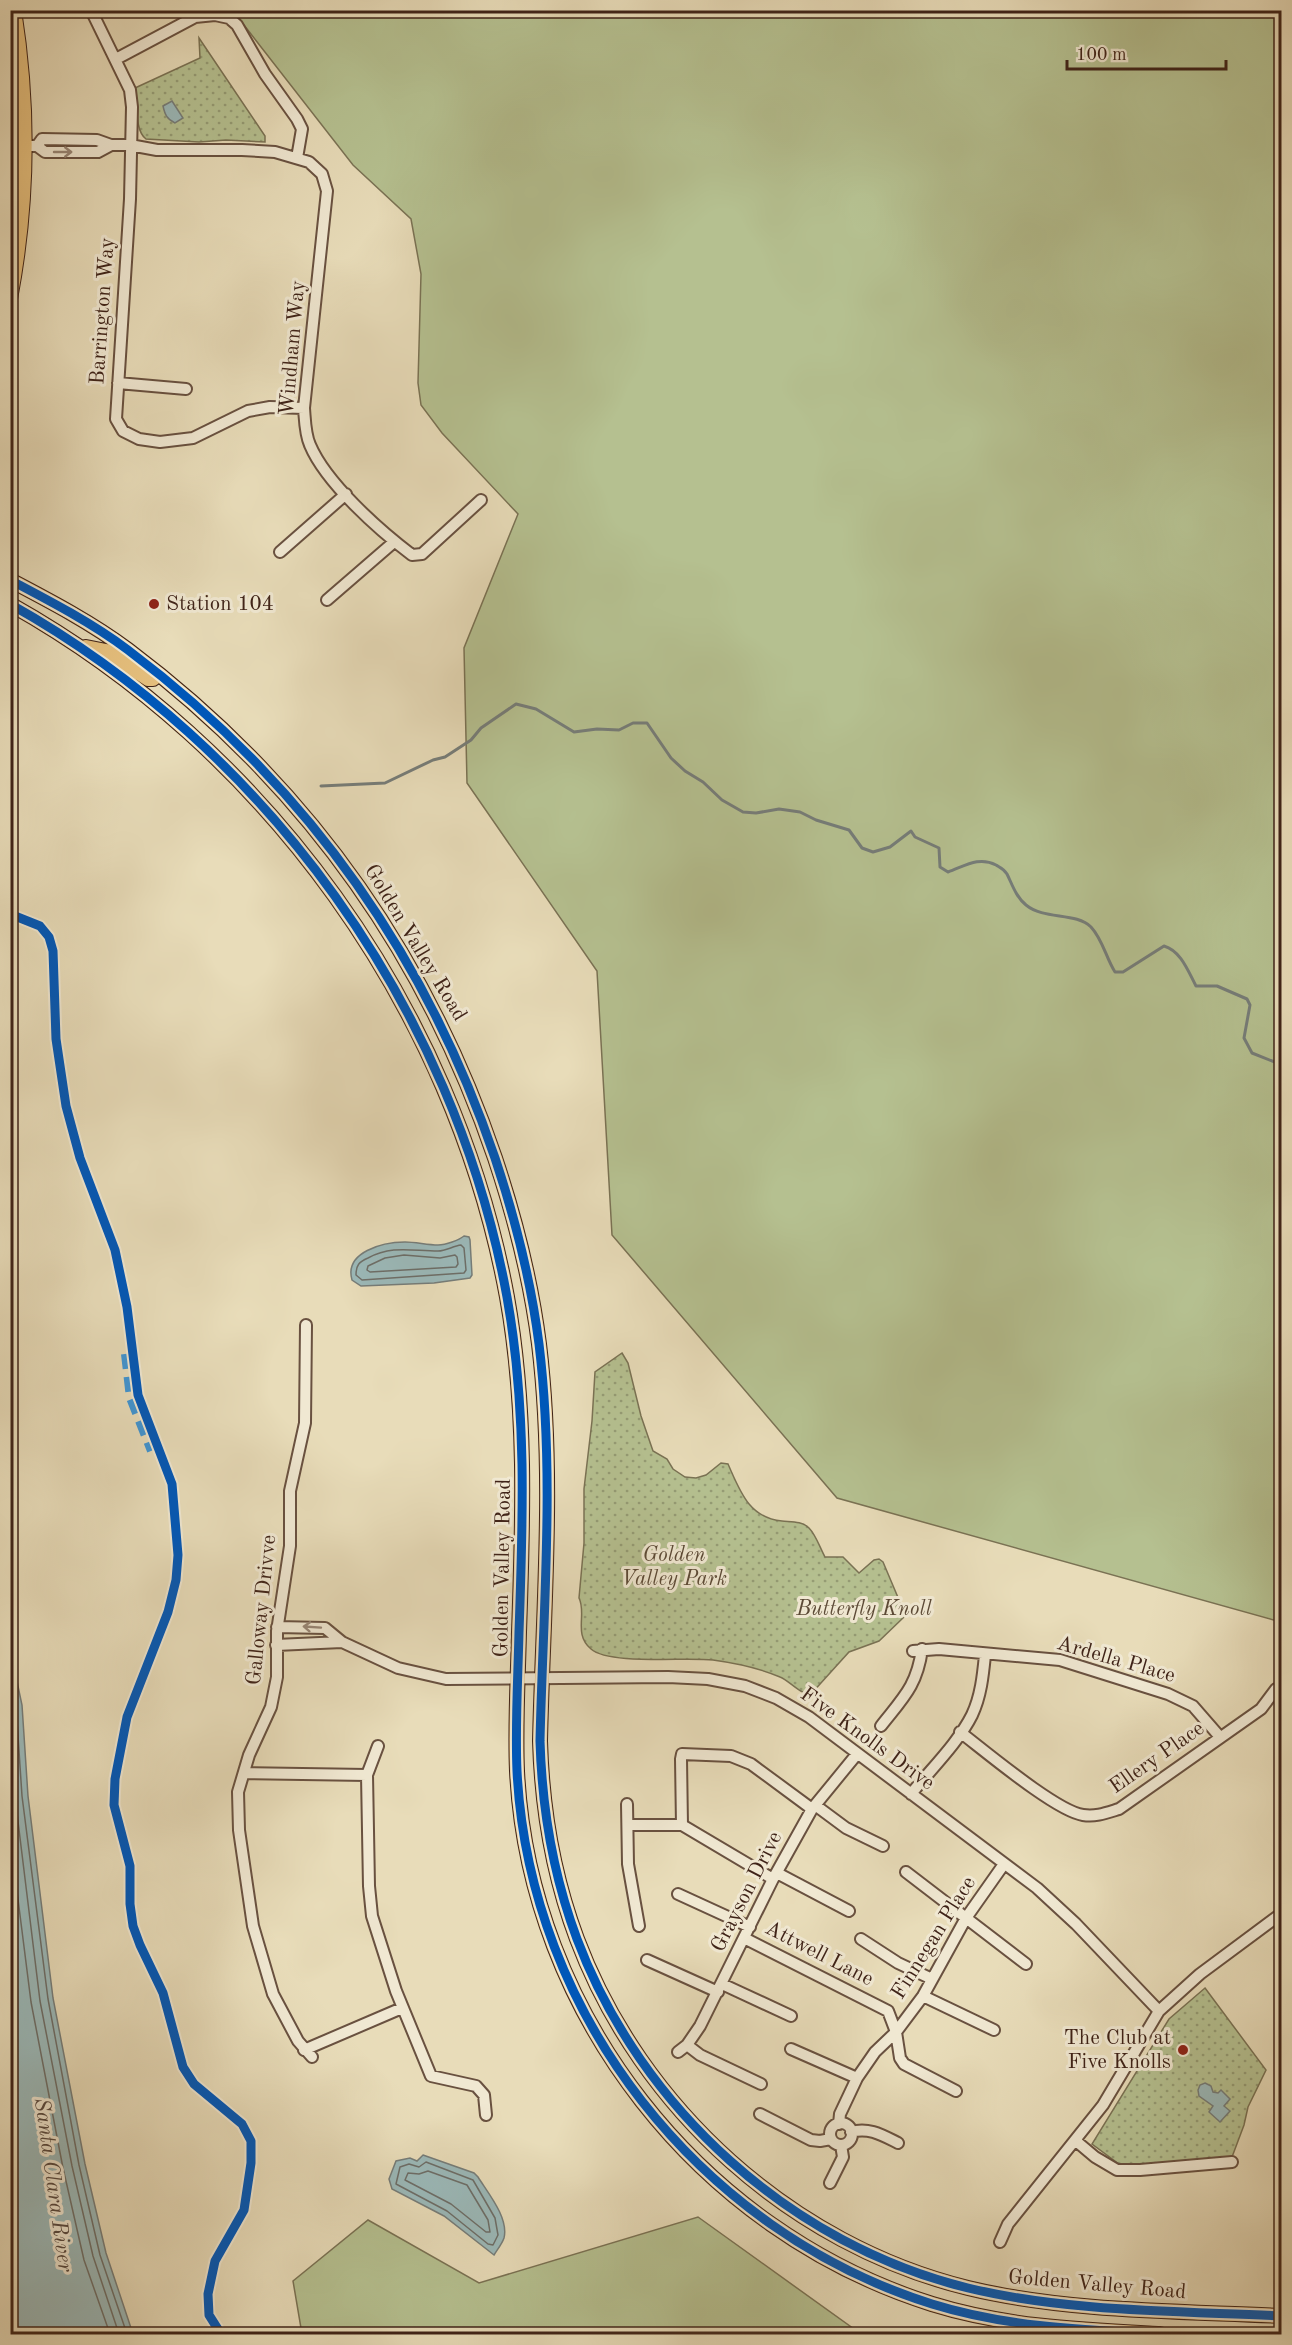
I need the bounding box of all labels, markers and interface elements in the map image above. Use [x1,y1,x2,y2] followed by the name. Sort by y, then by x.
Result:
[1067,33,1226,71] scale bar
[1076,46,1127,64] text: 100 m
[52,146,72,158] one-way arrow
[87,237,119,385] street label: Barrington Way
[277,279,309,417] street label: Windham Way
[166,594,274,615] place label: Station 104
[147,597,161,611] marker: Station 104
[360,861,470,1025] street label: Golden Valley Road
[491,1478,515,1658] street label: Golden Valley Road
[244,1534,280,1686] street label: Galloway Drivve
[621,1545,727,1590] park label: Golden Valley Park
[795,1599,932,1620] park label: Butterfly Knoll
[303,1621,323,1632] one-way arrow
[1054,1633,1178,1687] street label: Ardella Place
[796,1684,938,1794] street label: Five Knolls Drive
[1106,1718,1208,1798] street label: Ellery Place
[708,1828,786,1956] street label: Grayson Drive
[888,1873,980,2003] street label: Finnegan Place
[762,1918,876,1990] street label: Attwell Lane
[1064,2028,1171,2073] place label: The Club at Five Knolls
[1176,2043,1190,2057] marker: The Club at Five Knolls
[30,2097,76,2274] water label: Santa Clara River
[1007,2267,1187,2303] street label: Golden Valley Road

